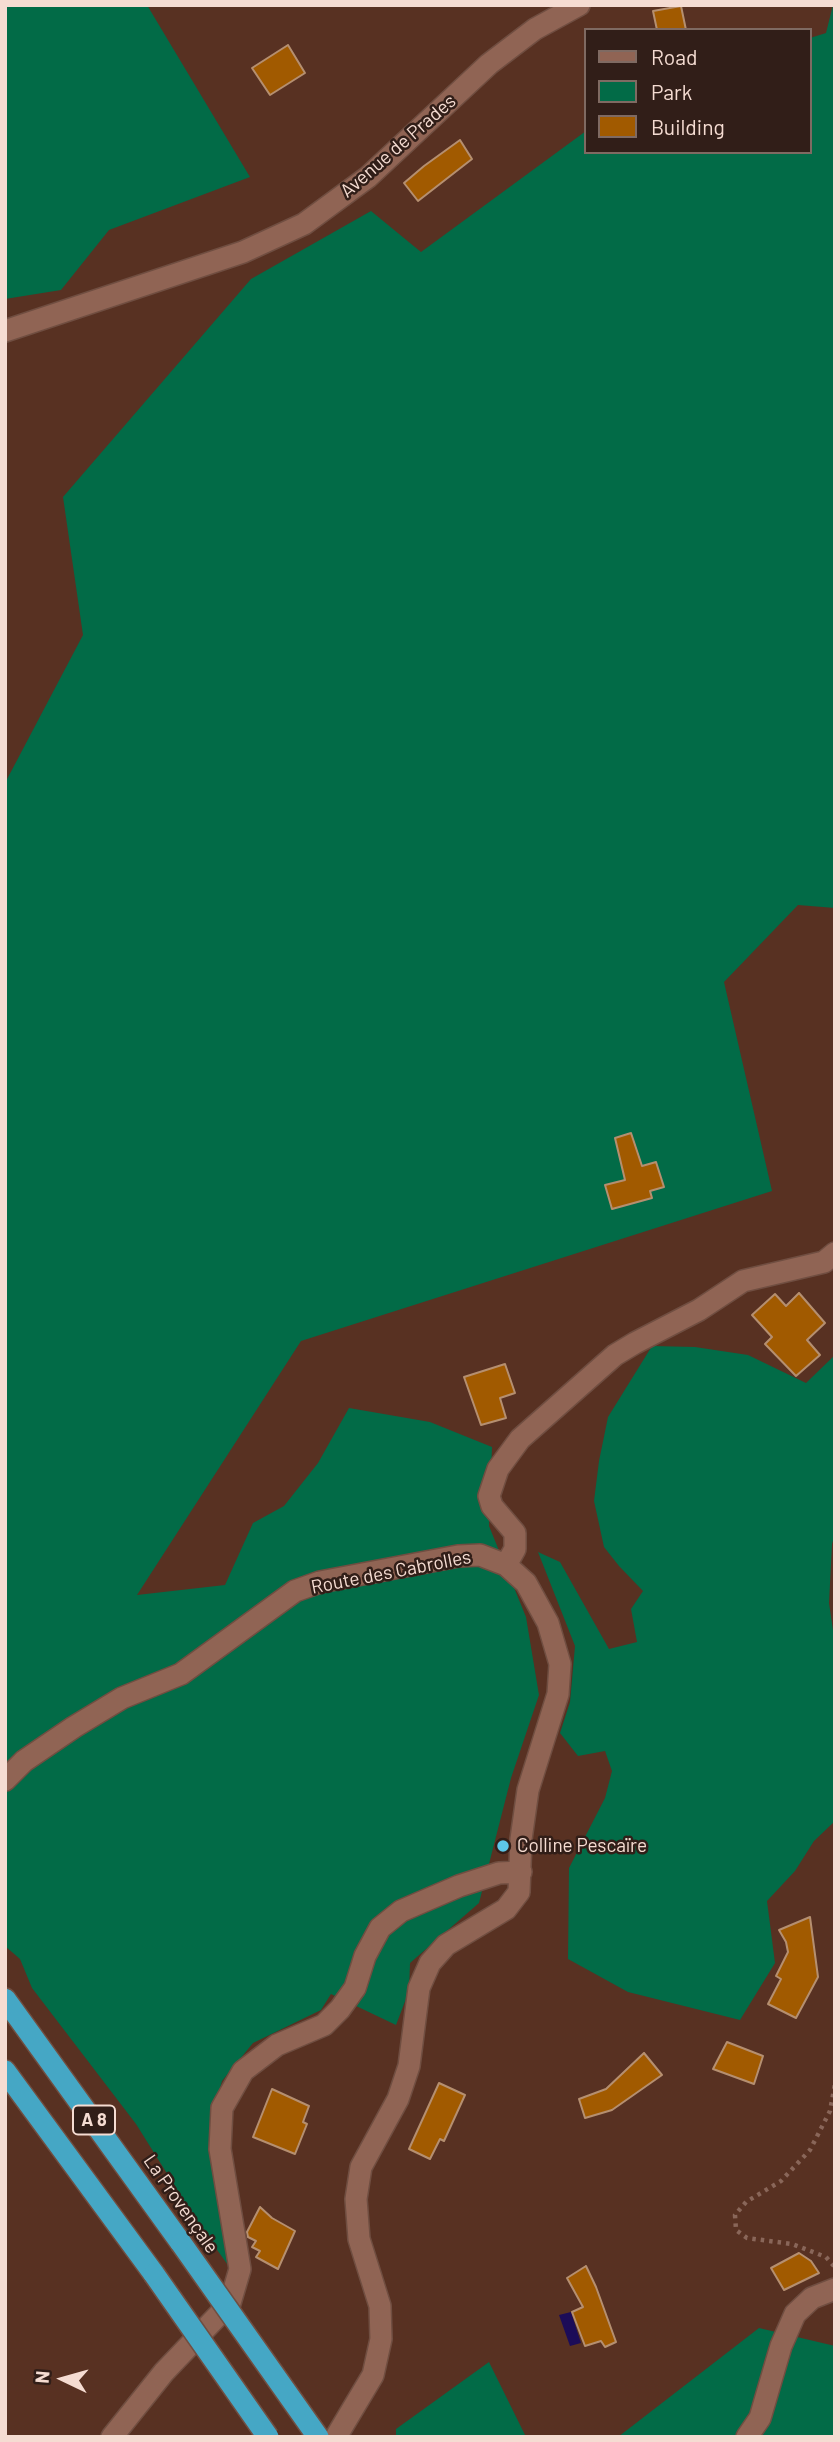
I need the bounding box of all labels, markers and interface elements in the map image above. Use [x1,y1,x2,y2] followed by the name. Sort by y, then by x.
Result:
[584,28,812,154] legend
[651,44,697,69] text: Road
[651,79,692,104] text: Park
[336,90,460,202] street label: Avenue de Prades
[651,114,725,139] text: Building
[309,1545,473,1599] street label: Route des Cabrolles
[517,1835,647,1857] place label: Colline Pescaïre
[495,1838,511,1854] marker: Colline Pescaïre
[73,2106,115,2134] road number: A 8
[139,2150,223,2258] street label: La Provençale
[28,2344,98,2414] north arrow
[30,2370,54,2384] text: N

